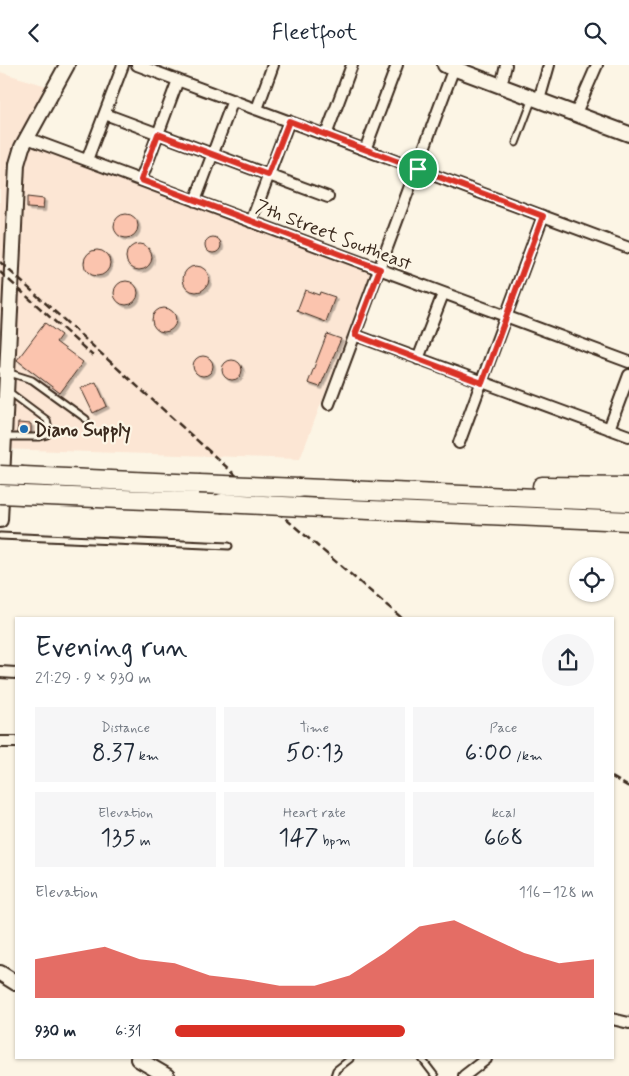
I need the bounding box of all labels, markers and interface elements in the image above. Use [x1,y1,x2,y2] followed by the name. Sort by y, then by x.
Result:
[20,19,48,47] icon: back
[272,19,357,47] text: Fleetfoot
[581,19,609,47] icon: search
[397,148,439,190] pin
[404,155,432,183] icon: arrive
[252,194,415,277] street label: 7th Street Southeast
[34,418,131,444] place label: Diano Supply
[18,423,30,435] marker: Diano Supply
[569,557,614,602] map controls
[569,557,614,602] button: locate
[35,630,188,667] text: Evening run
[542,634,594,686] button: share
[35,668,151,689] text: 21:29 · 9 × 930 m
[101,719,150,737] text: Distance
[300,719,329,737] text: Time
[490,719,517,737] text: Pace
[92,737,135,770] text: 8.37
[286,737,343,770] text: 50:13
[464,737,512,770] text: 6:00
[135,747,159,765] text: km
[512,747,543,765] text: /km
[98,804,153,822] text: Elevation
[283,804,346,822] text: Heart rate
[492,804,515,822] text: kcal
[100,822,136,855] text: 135
[278,822,319,855] text: 147
[483,822,524,855] text: 668
[136,832,151,850] text: m
[319,832,351,850] text: bpm
[35,882,98,903] text: Elevation
[519,882,594,903] text: 116–128 m
[35,1021,76,1042] text: 930 m
[115,1021,142,1042] text: 6:31

